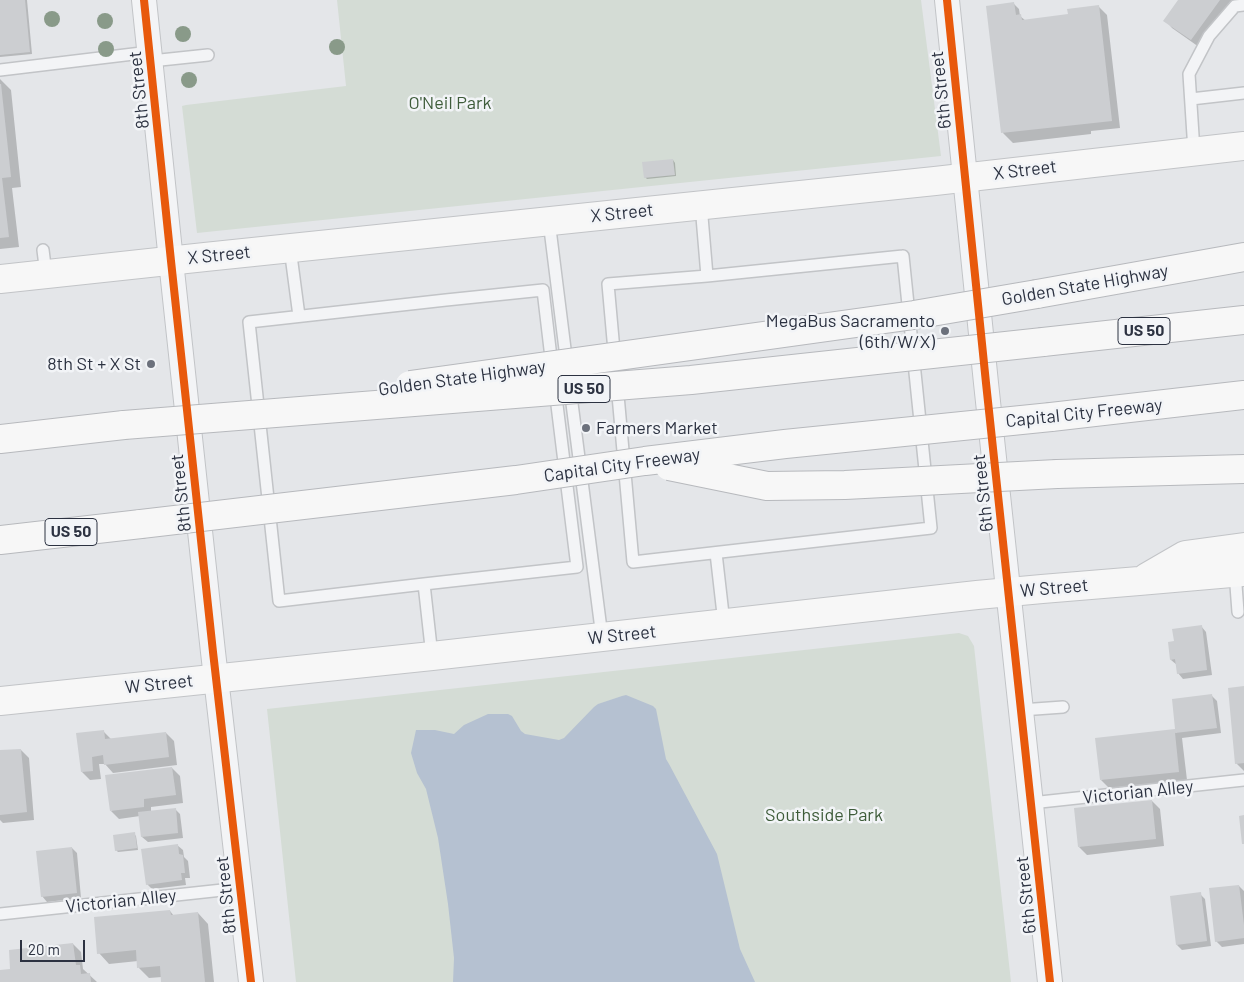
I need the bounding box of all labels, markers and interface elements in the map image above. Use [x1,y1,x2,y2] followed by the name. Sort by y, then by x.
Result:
[124,50,154,130] street label: 8th Street
[926,50,956,130] street label: 6th Street
[408,92,492,114] park label: O'Neil Park
[992,155,1058,185] street label: X Street
[589,199,655,227] street label: X Street
[186,241,252,269] street label: X Street
[1000,260,1170,310] street label: Golden State Highway
[766,310,935,352] place label: MegaBus Sacramento (6th/W/X)
[1118,318,1170,344] road number: US 50
[939,325,951,337] marker: MegaBus Sacramento (6th/W/X)
[47,353,141,375] place label: 8th St + X St
[377,356,547,400] street label: Golden State Highway
[145,358,157,370] marker: 8th St + X St
[558,376,610,402] road number: US 50
[1005,394,1163,432] street label: Capital City Freeway
[596,417,718,439] place label: Farmers Market
[580,422,592,434] marker: Farmers Market
[542,443,702,487] street label: Capital City Freeway
[166,453,196,533] street label: 8th Street
[968,453,998,533] street label: 6th Street
[45,518,97,546] road number: US 50
[1019,574,1089,602] street label: W Street
[587,621,657,649] street label: W Street
[124,670,194,698] street label: W Street
[1082,775,1194,809] street label: Victorian Alley
[765,804,883,826] park label: Southside Park
[211,855,241,935] street label: 8th Street
[1011,855,1041,935] street label: 6th Street
[65,884,177,918] street label: Victorian Alley
[22,930,88,962] scale bar
[28,940,60,958] text: 20 m

